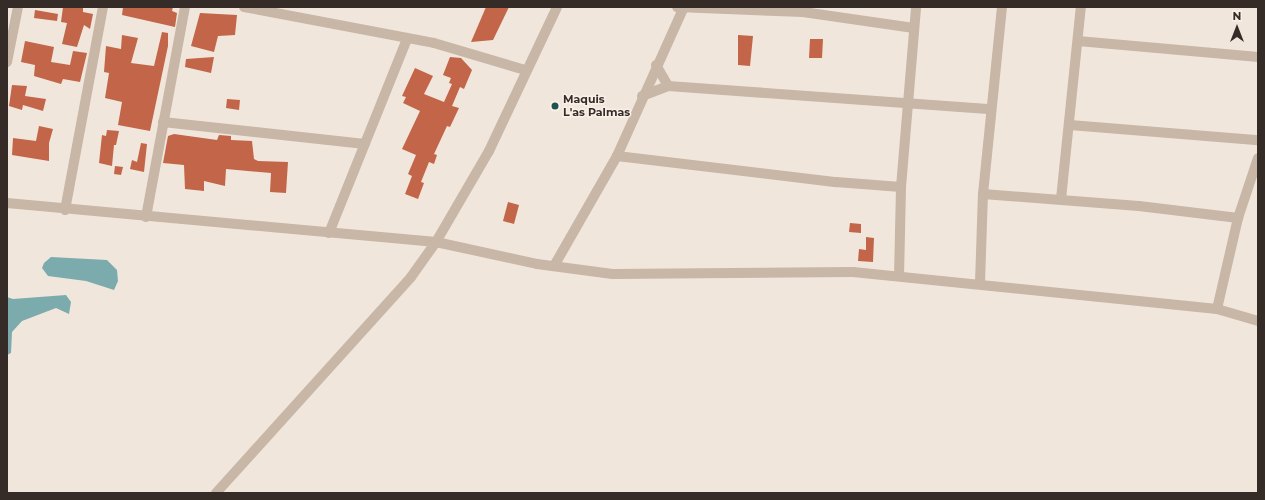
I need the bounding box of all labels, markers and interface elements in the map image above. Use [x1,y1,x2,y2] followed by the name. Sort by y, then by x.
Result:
[1217,8,1257,48] north arrow
[1233,9,1241,23] text: N
[563,93,630,119] place label: Maquis L'as Palmas
[550,101,560,111] marker: Maquis L'as Palmas

